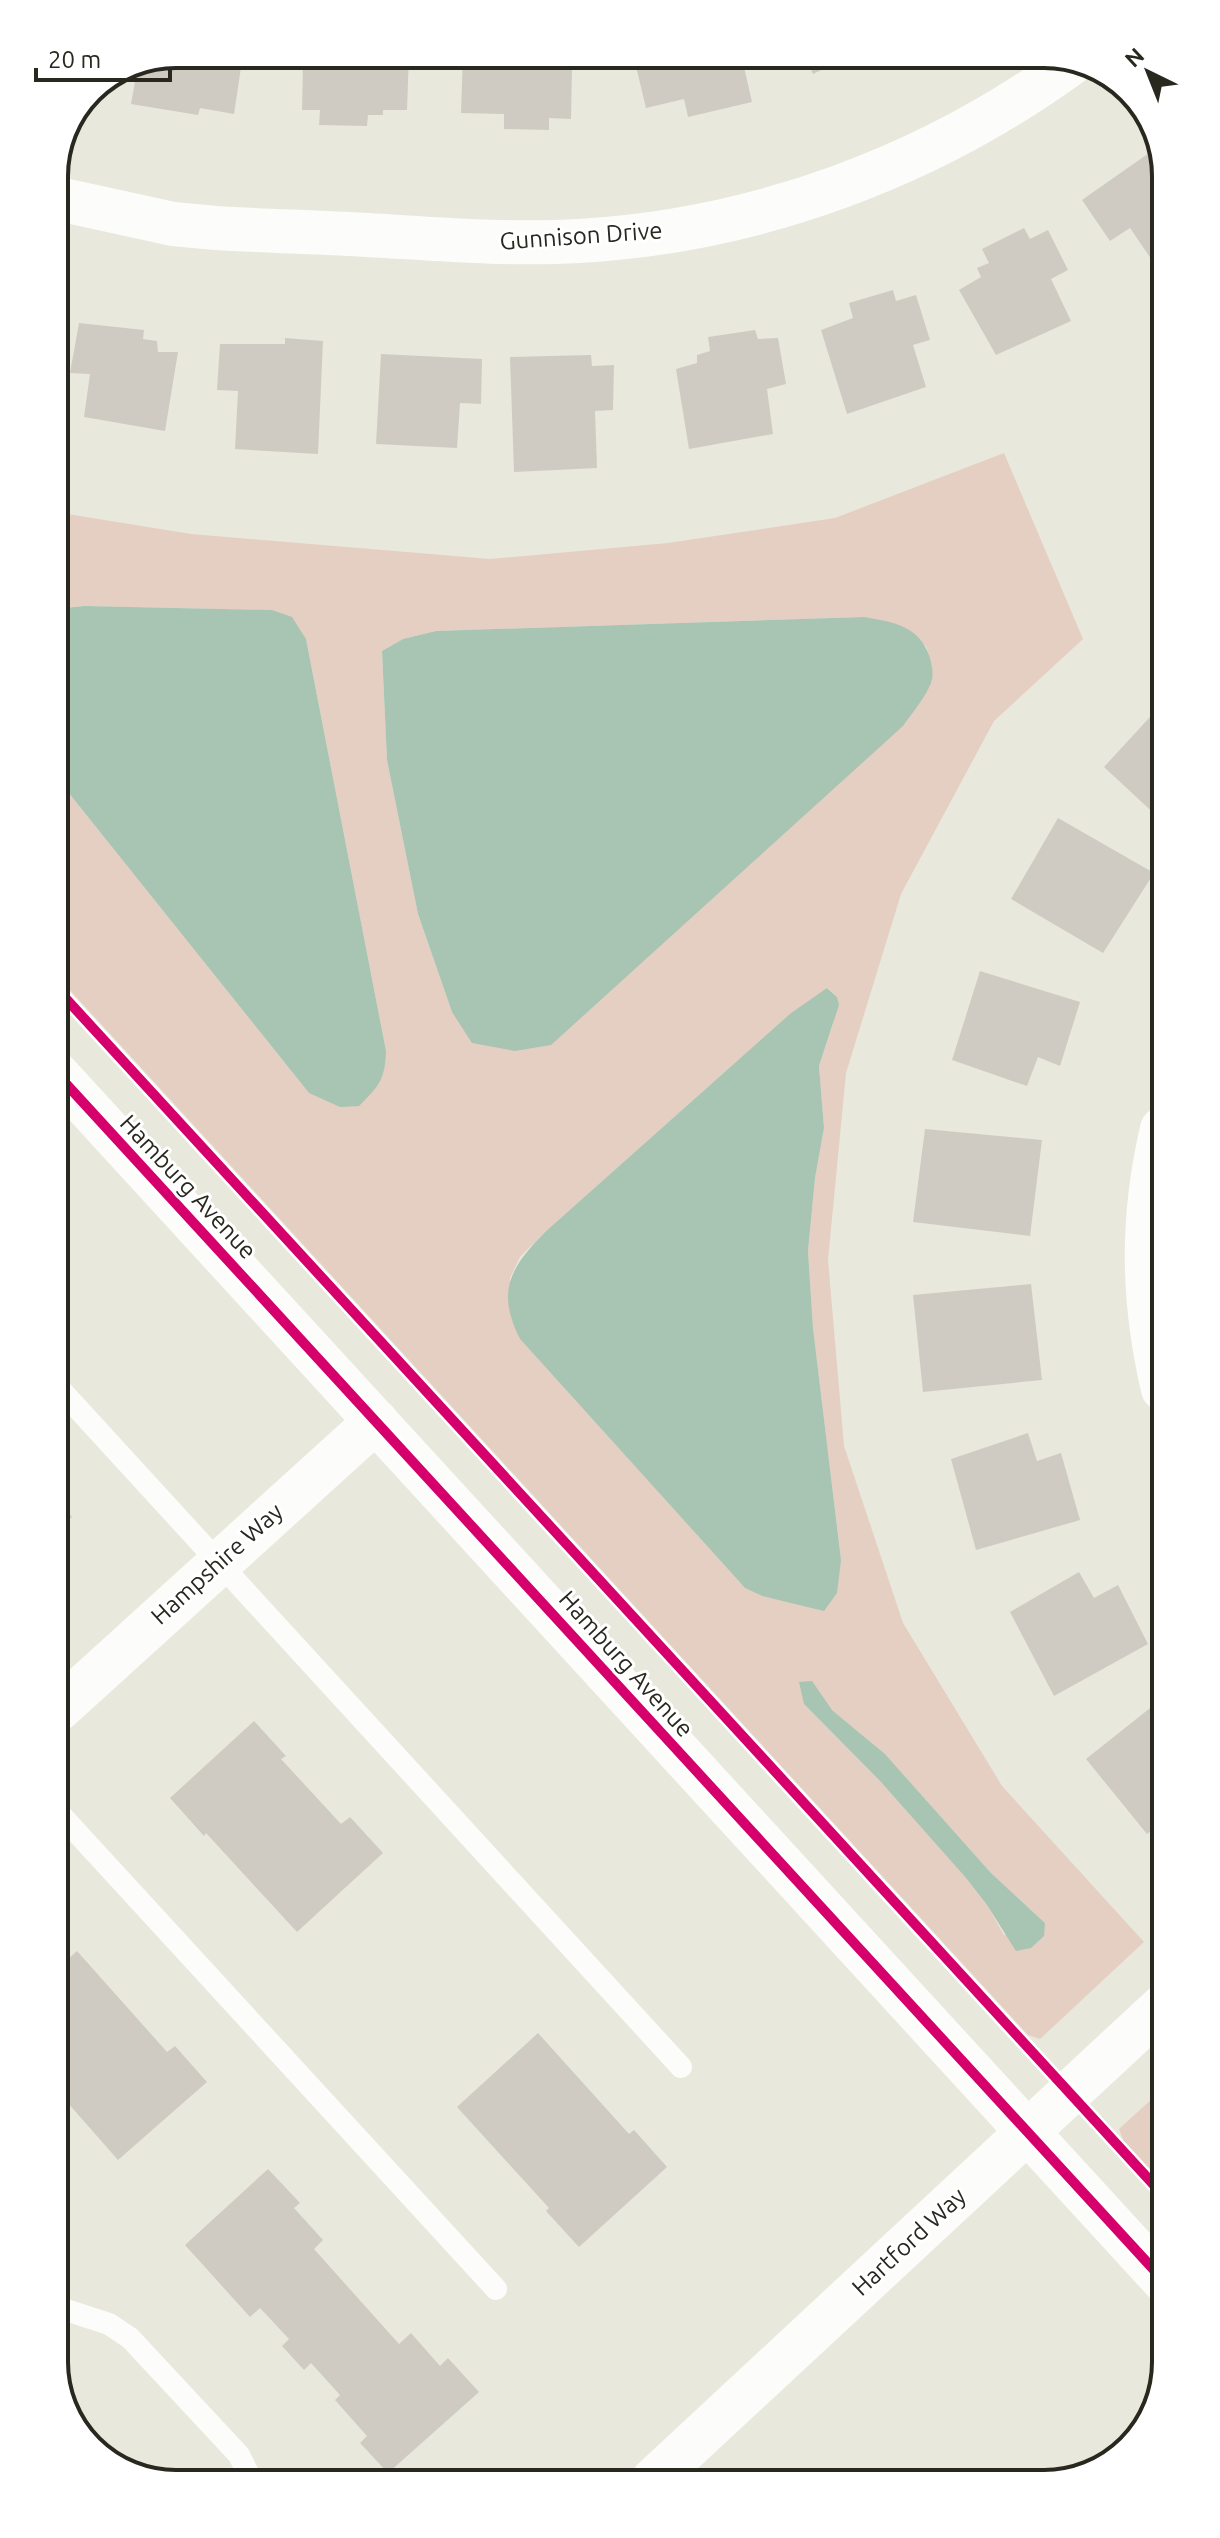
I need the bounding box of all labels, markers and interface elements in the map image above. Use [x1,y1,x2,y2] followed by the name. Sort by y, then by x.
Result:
[36,32,170,82] scale bar
[1108,32,1188,112] north arrow
[1119,42,1149,72] text: N
[48,46,101,73] text: 20 m
[499,216,663,255] street label: Gunnison Drive
[115,1109,262,1264] street label: Hamburg Avenue
[146,1497,288,1630] street label: Hampshire Way
[554,1585,699,1742] street label: Hamburg Avenue
[846,2182,971,2301] street label: Hartford Way

